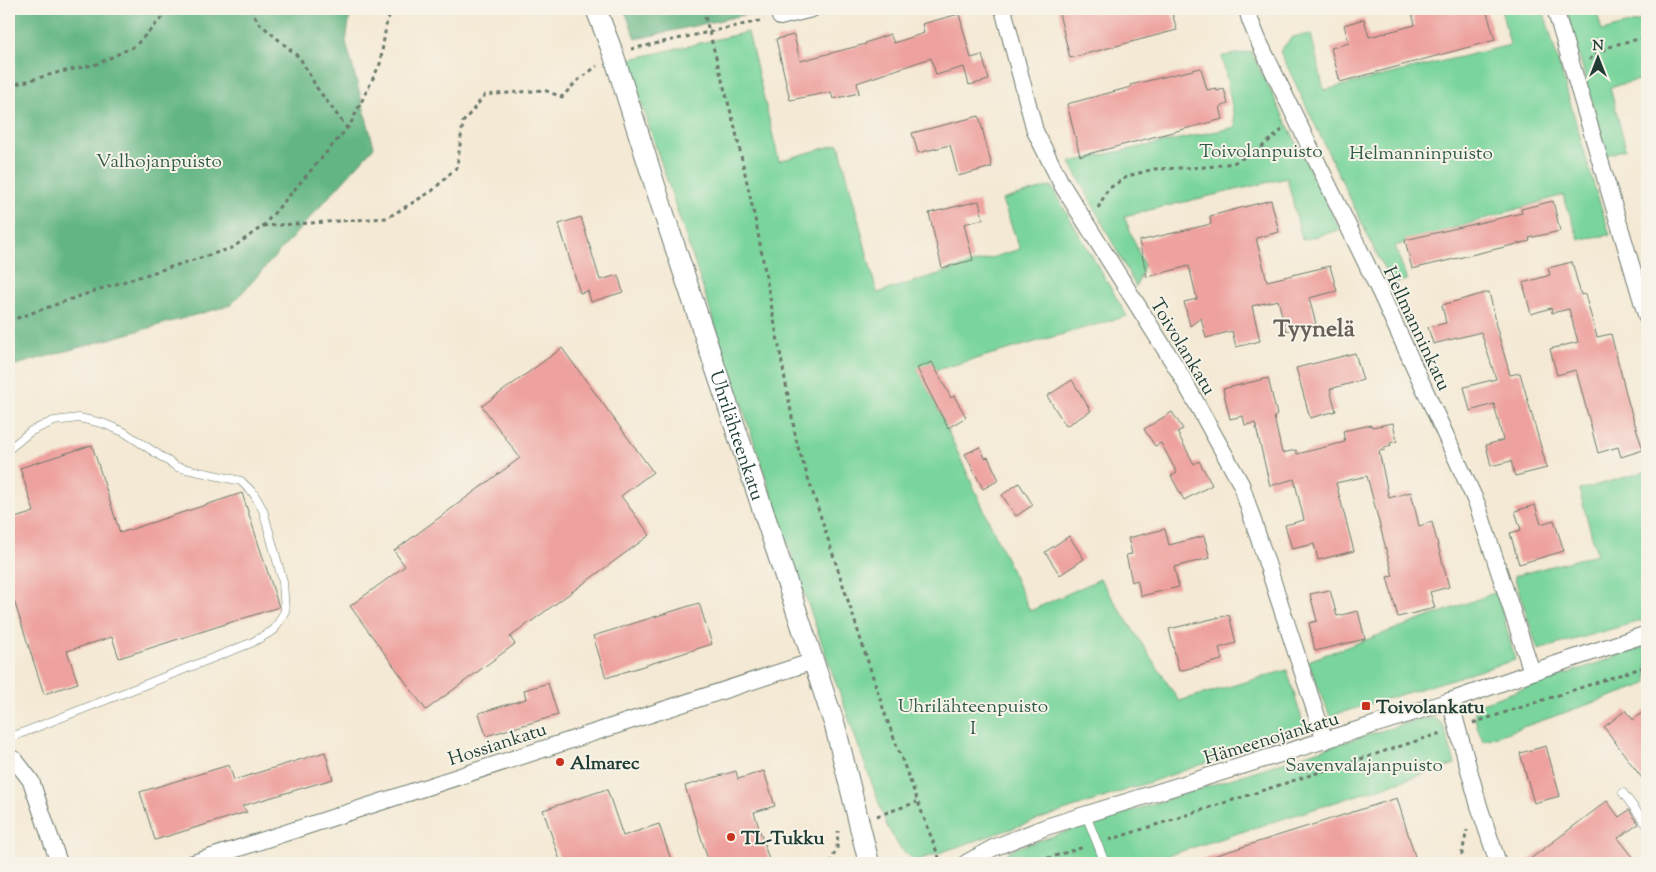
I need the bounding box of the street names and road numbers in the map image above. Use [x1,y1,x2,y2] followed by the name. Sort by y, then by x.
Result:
[1375,262,1456,396] street label: Hellmanninkatu
[1142,294,1221,401] street label: Toivolankatu
[701,367,770,505] street label: Uhrilähteenkatu
[1201,706,1343,773] street label: Hämeenojankatu
[445,717,551,774] street label: Hossiankatu

